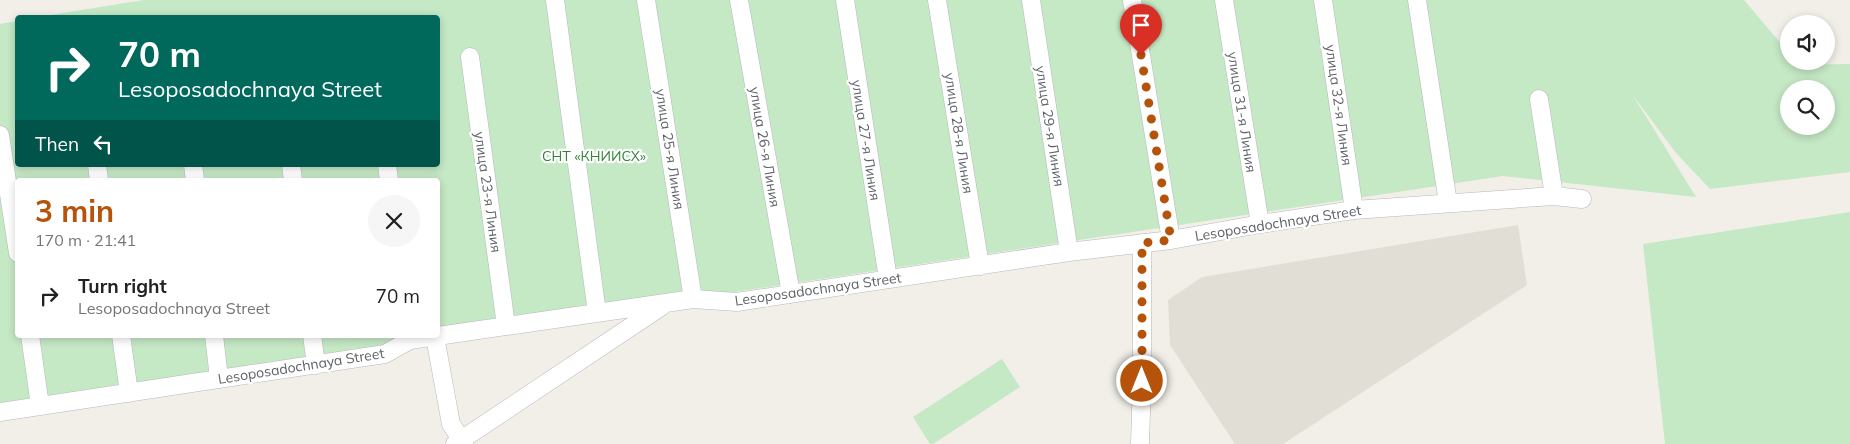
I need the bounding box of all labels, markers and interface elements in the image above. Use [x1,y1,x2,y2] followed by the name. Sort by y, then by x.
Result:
[1120,4,1162,55] pin
[1127,11,1155,39] icon: arrive
[1780,15,1835,135] map controls
[1780,15,1835,70] button: sound
[118,32,201,76] text: 70 m
[35,35,100,100] icon: right
[1322,43,1356,167] street label: улица 32-я Линия
[1224,50,1260,174] street label: улица 31-я Линия
[1032,64,1068,188] street label: улица 29-я Линия
[941,71,977,195] street label: улица 28-я Линия
[118,75,382,103] text: Lesoposadochnaya Street
[848,78,884,202] street label: улица 27-я Линия
[1780,80,1835,135] button: search
[746,85,784,209] street label: улица 26-я Линия
[652,87,688,211] street label: улица 25-я Линия
[89,130,117,158] icon: left
[471,130,505,254] street label: улица 23-я Линия
[35,132,79,156] text: Then
[542,147,646,165] park label: СНТ «КНИИСХ»
[35,192,114,230] text: 3 min
[368,195,420,247] button: close
[1194,201,1362,245] street label: Lesoposadochnaya Street
[35,230,136,250] text: 170 m · 21:41
[734,268,903,310] street label: Lesoposadochnaya Street
[78,274,167,298] text: Turn right
[35,282,63,310] icon: right
[376,284,420,308] text: 70 m
[78,298,270,318] text: Lesoposadochnaya Street
[217,344,385,388] street label: Lesoposadochnaya Street
[1115,354,1167,406] position arrow

